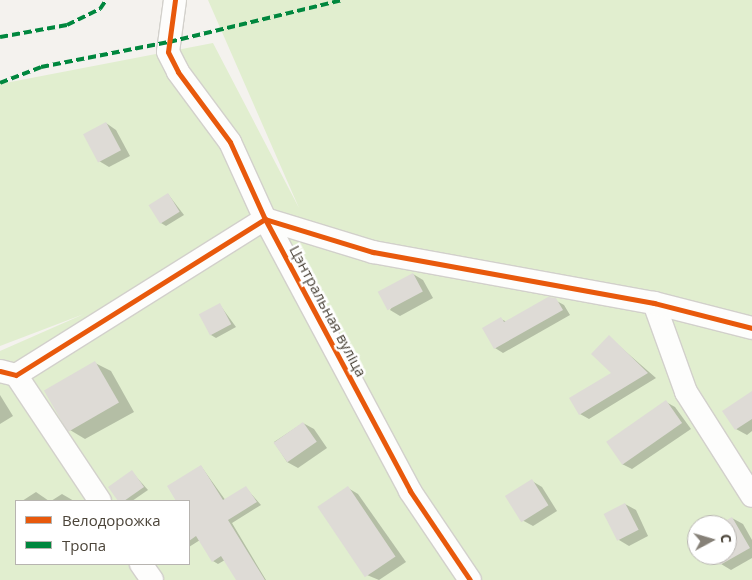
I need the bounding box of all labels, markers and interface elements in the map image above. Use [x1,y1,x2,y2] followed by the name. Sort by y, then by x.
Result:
[286,242,370,380] street label: Цэнтральная вуліца
[15,500,190,565] legend
[62,510,161,530] text: Велодорожка
[687,515,737,565] north arrow
[717,533,736,544] text: С
[62,535,106,555] text: Тропа

